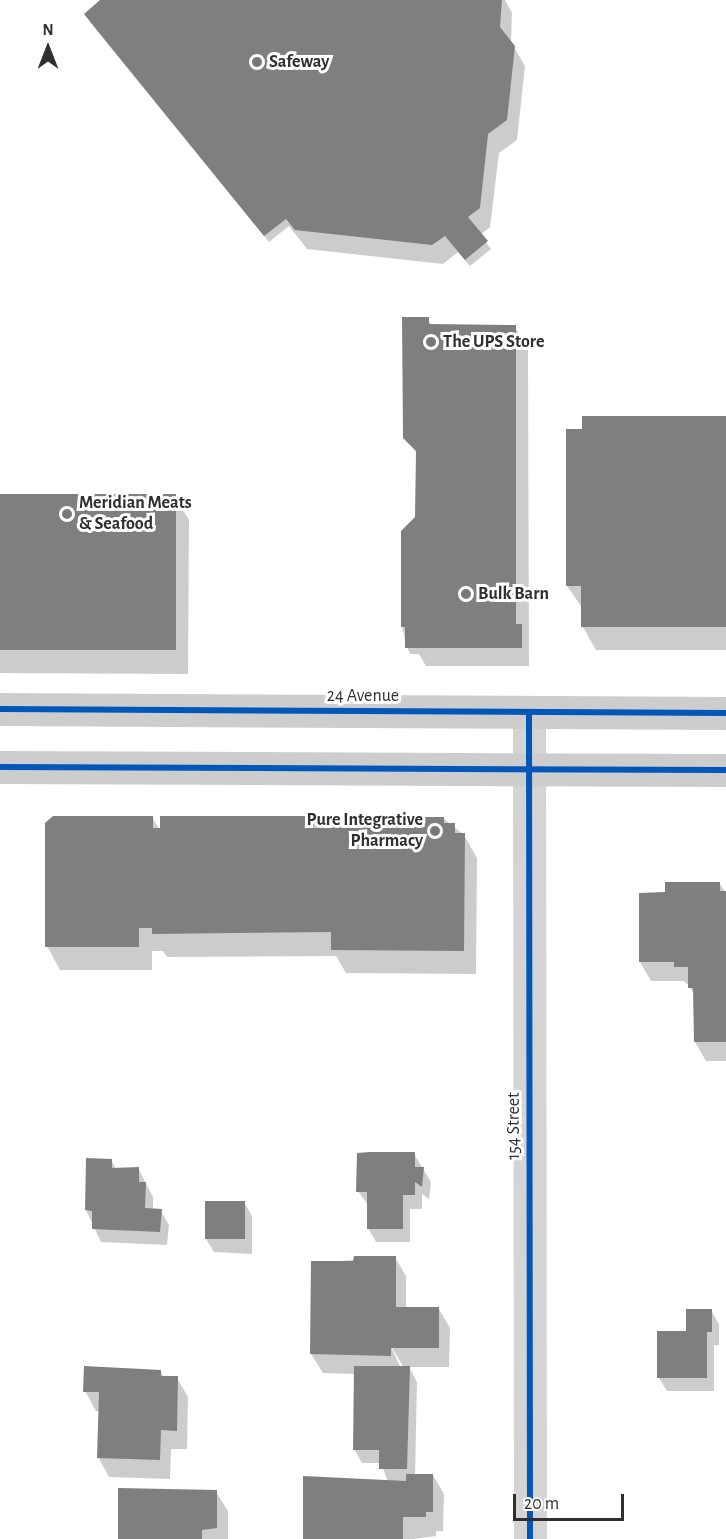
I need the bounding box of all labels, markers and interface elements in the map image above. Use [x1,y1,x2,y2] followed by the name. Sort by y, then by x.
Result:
[18,18,78,78] north arrow
[42,22,54,38] text: N
[269,51,329,73] place label: Safeway
[250,55,264,69] marker: Safeway
[443,331,545,353] place label: The UPS Store
[424,335,438,349] marker: The UPS Store
[79,493,192,536] place label: Meridian Meats & Seafood
[60,507,74,521] marker: Meridian Meats & Seafood
[478,583,549,605] place label: Bulk Barn
[459,587,473,601] marker: Bulk Barn
[327,685,399,707] street label: 24 Avenue
[307,810,423,852] place label: Pure Integrative Pharmacy
[428,824,442,838] marker: Pure Integrative Pharmacy
[503,1092,525,1160] street label: 154 Street
[516,1482,627,1520] scale bar
[524,1495,559,1513] text: 20 m

